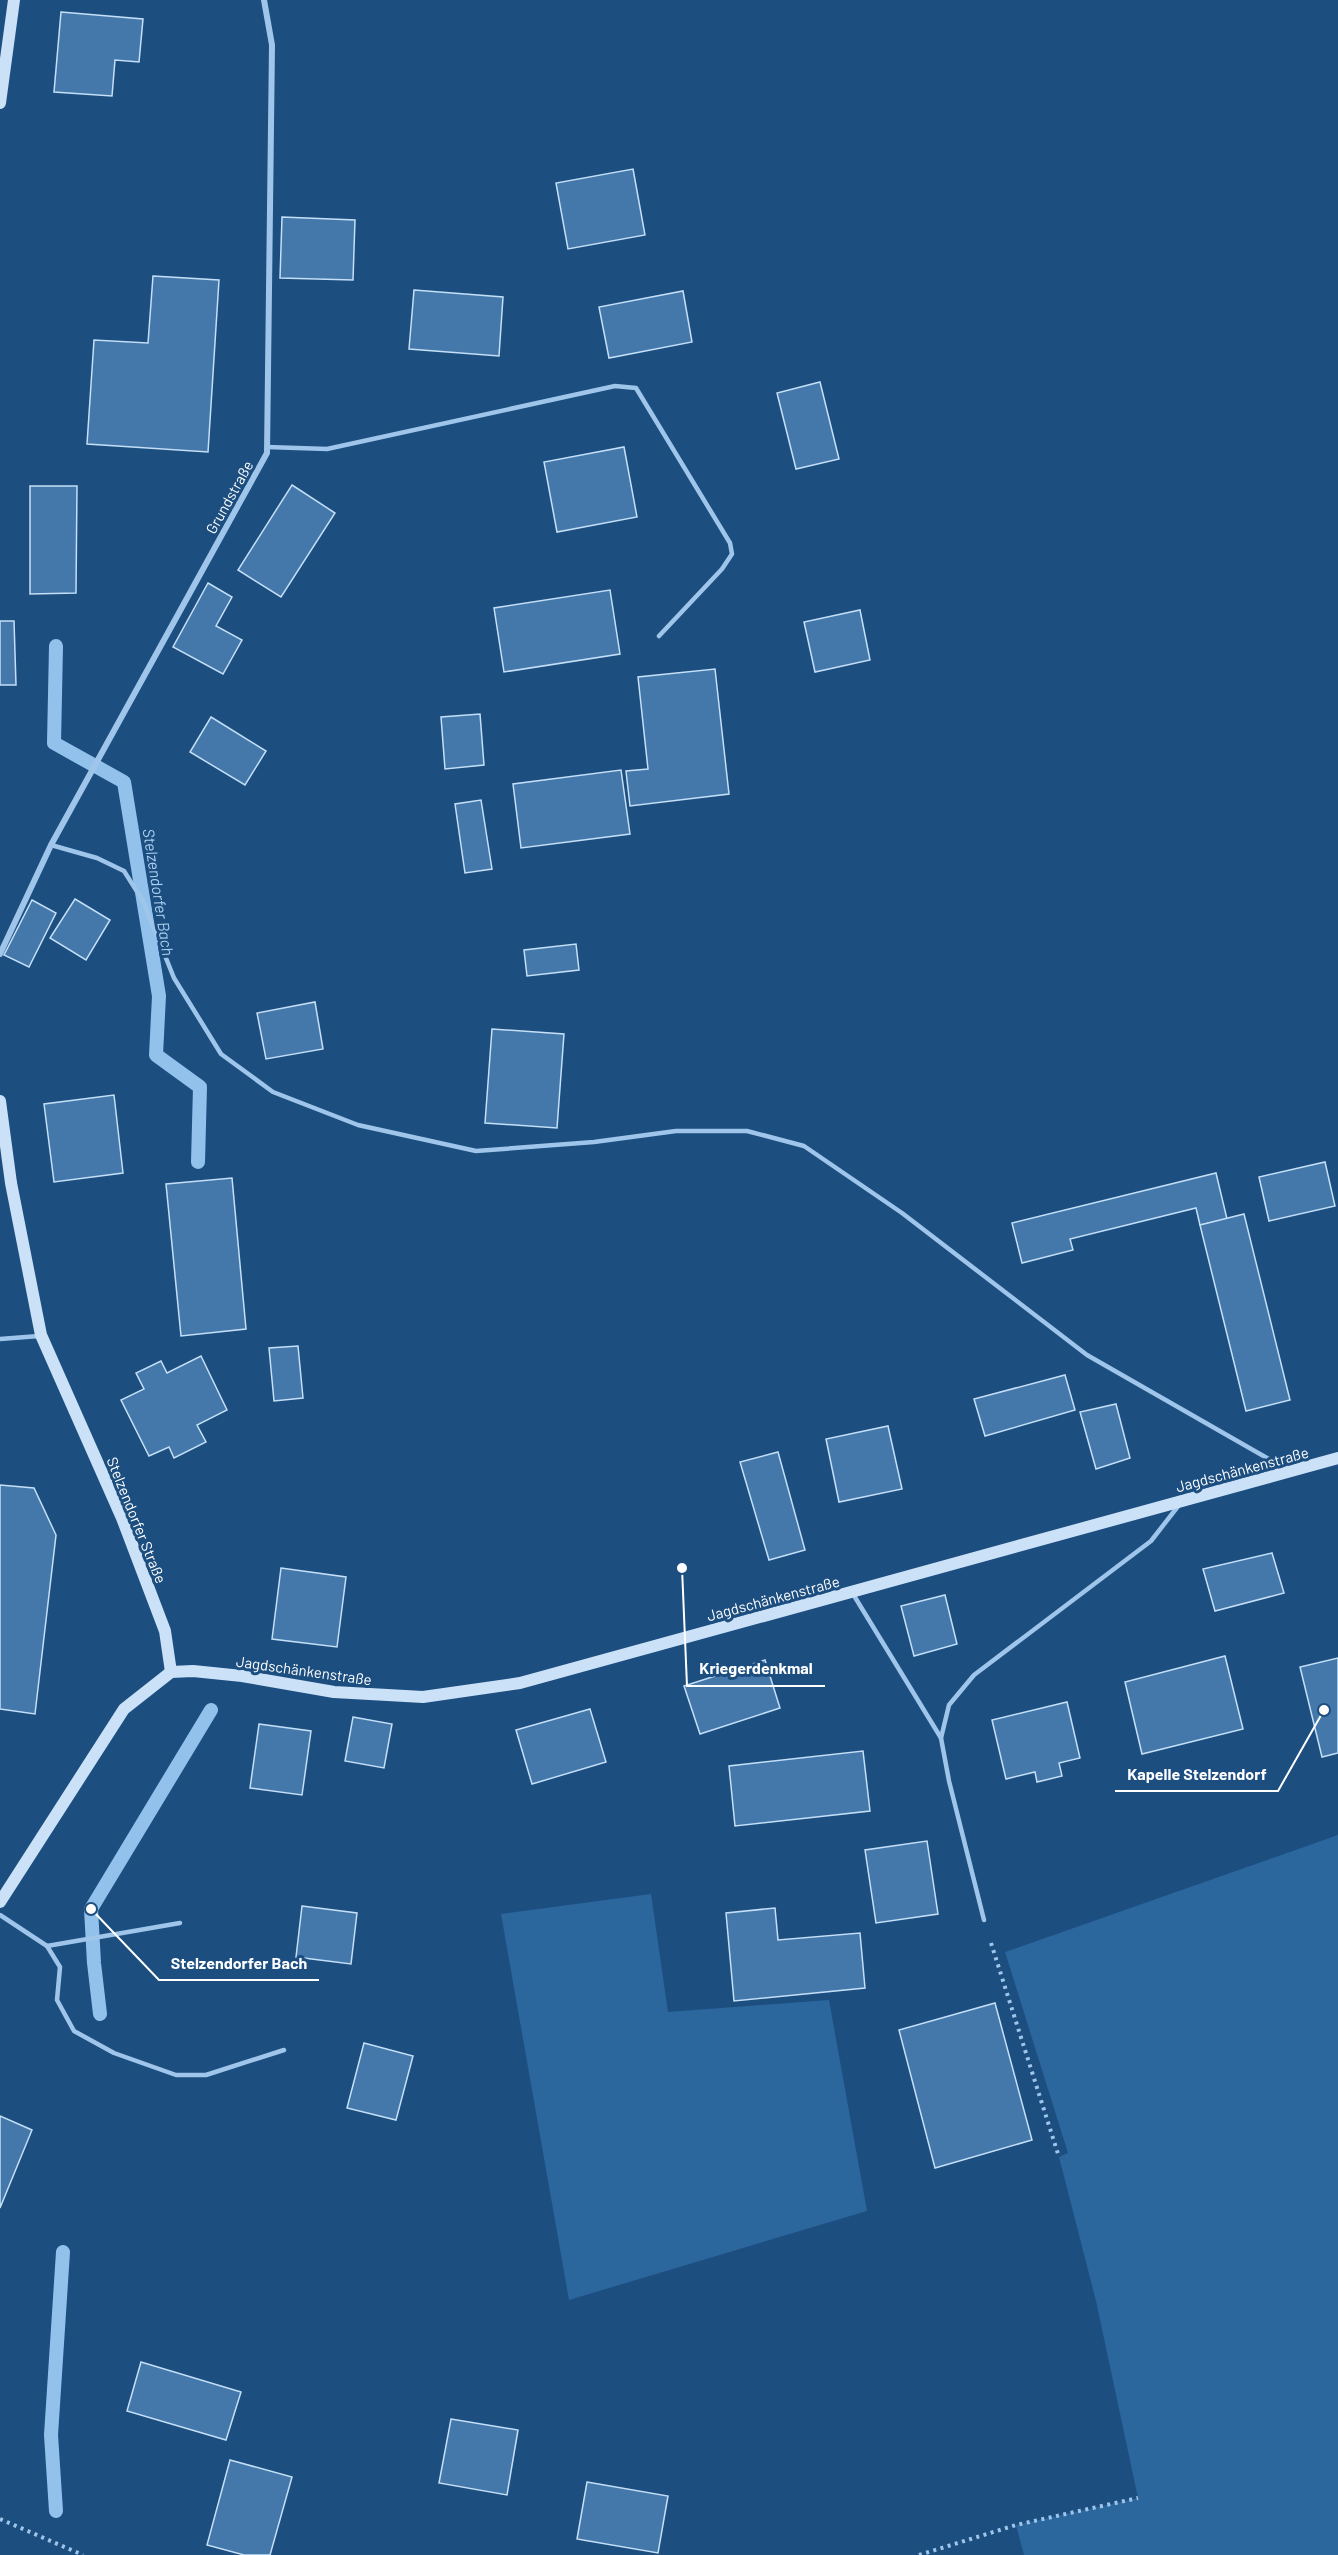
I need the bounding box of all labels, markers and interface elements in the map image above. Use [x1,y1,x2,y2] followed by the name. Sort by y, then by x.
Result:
[201,457,257,537] street label: Grundstraße
[140,827,178,957] water label: Stelzendorfer Bach
[1174,1443,1310,1495] street label: Jagdschänkenstraße
[103,1454,171,1586] street label: Stelzendorfer Straße
[705,1572,841,1624] street label: Jagdschänkenstraße
[235,1652,373,1688] street label: Jagdschänkenstraße
[687,1652,825,1686] callout: Kriegerdenkmal
[699,1658,813,1677] text: Kriegerdenkmal
[1115,1757,1278,1791] callout: Kapelle Stelzendorf
[1127,1764,1267,1783] text: Kapelle Stelzendorf
[159,1946,319,1980] callout: Stelzendorfer Bach
[171,1953,307,1972] text: Stelzendorfer Bach

